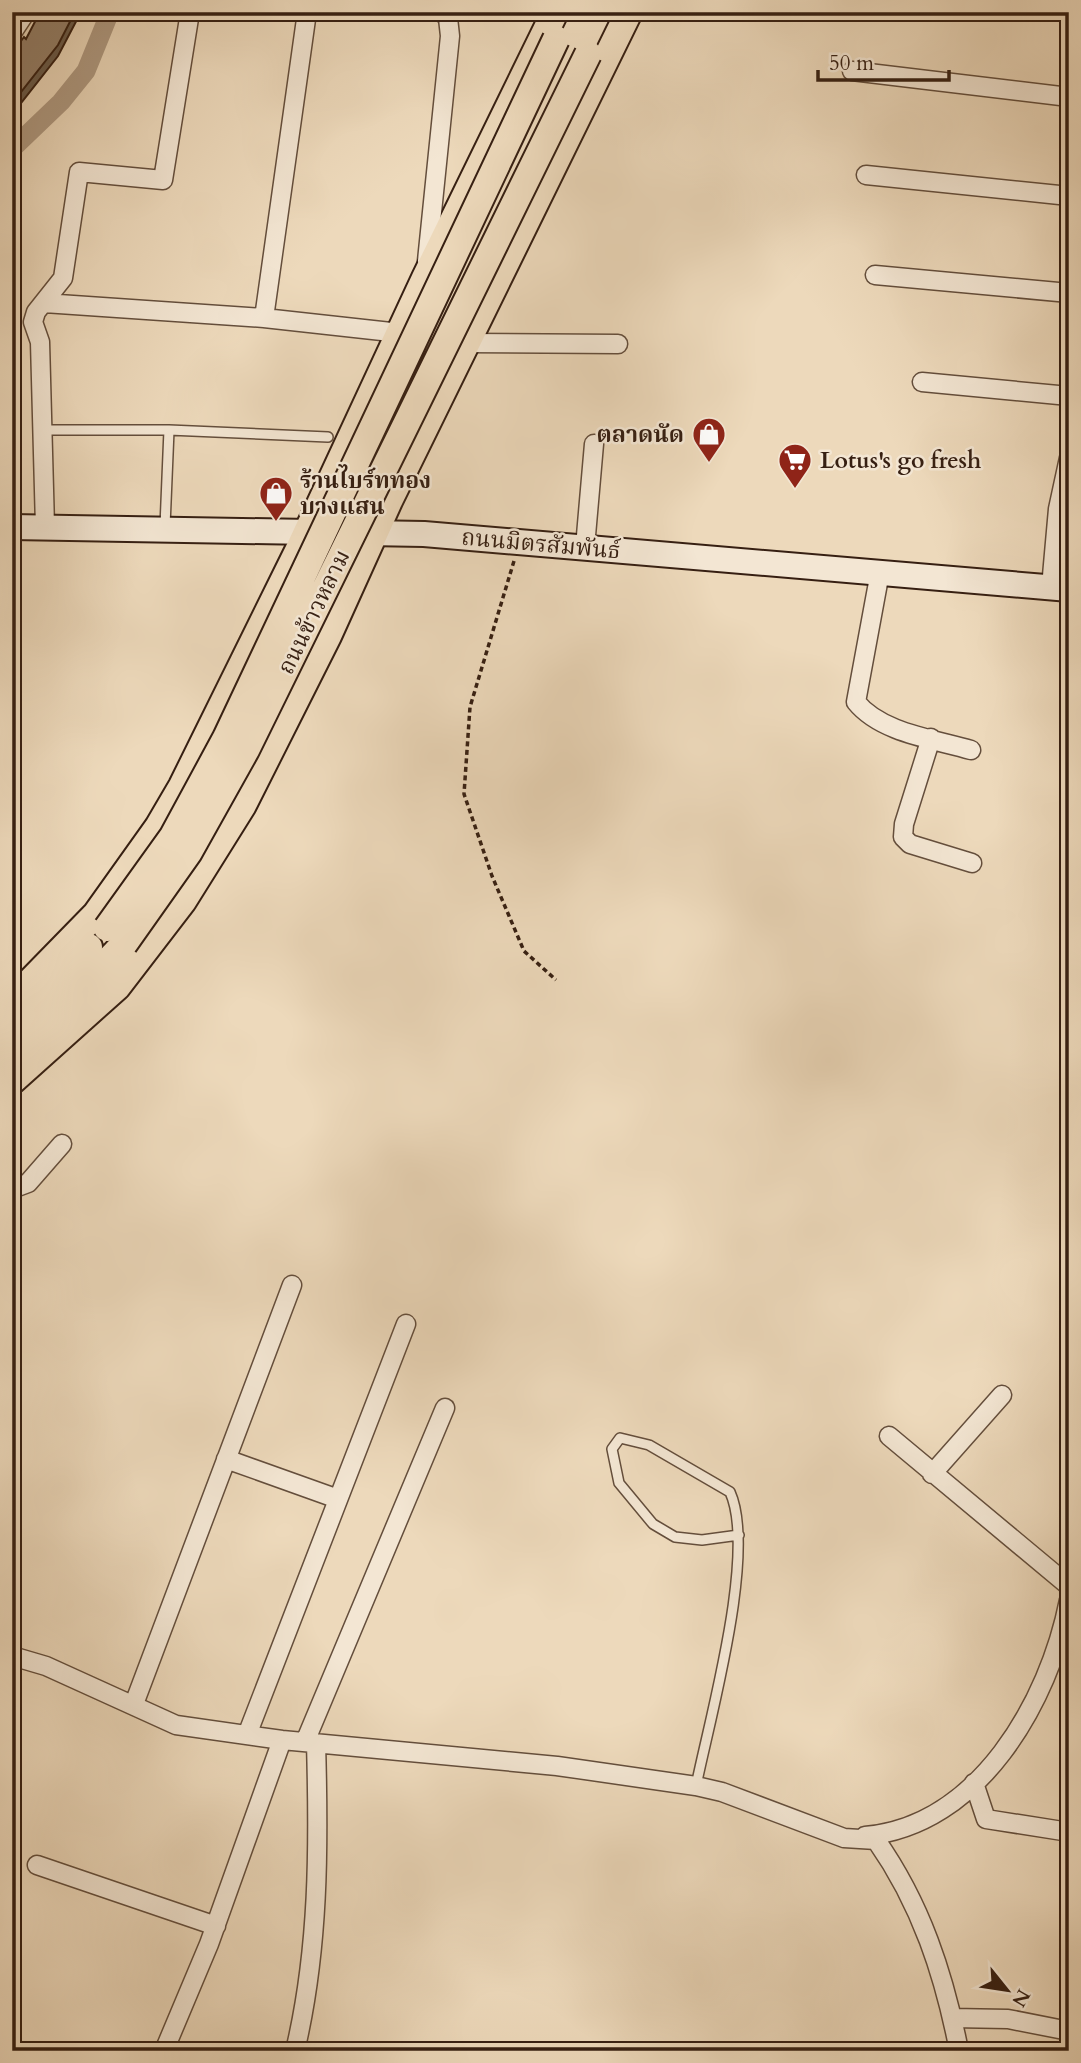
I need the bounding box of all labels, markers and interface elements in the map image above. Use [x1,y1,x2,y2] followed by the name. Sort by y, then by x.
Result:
[818,38,950,82] scale bar
[829,49,874,78] text: 50 m
[690,415,728,464] shop icon: ตลาดนัด
[596,419,684,450] place label: ตลาดนัด
[776,441,814,490] supermarket icon: Lotus's go fresh
[820,445,981,476] place label: Lotus's go fresh
[300,464,431,522] place label: ร้านไบร์ททอง บางแสน
[257,474,295,523] shop icon: ร้านไบร์ททอง บางแสน
[460,522,622,566] street label: ถนนมิตรสัมพันธ์
[270,544,358,680] street label: ถนนข้าวหลาม
[972,1954,1042,2024] north arrow
[1005,1984,1036,2012] text: N

